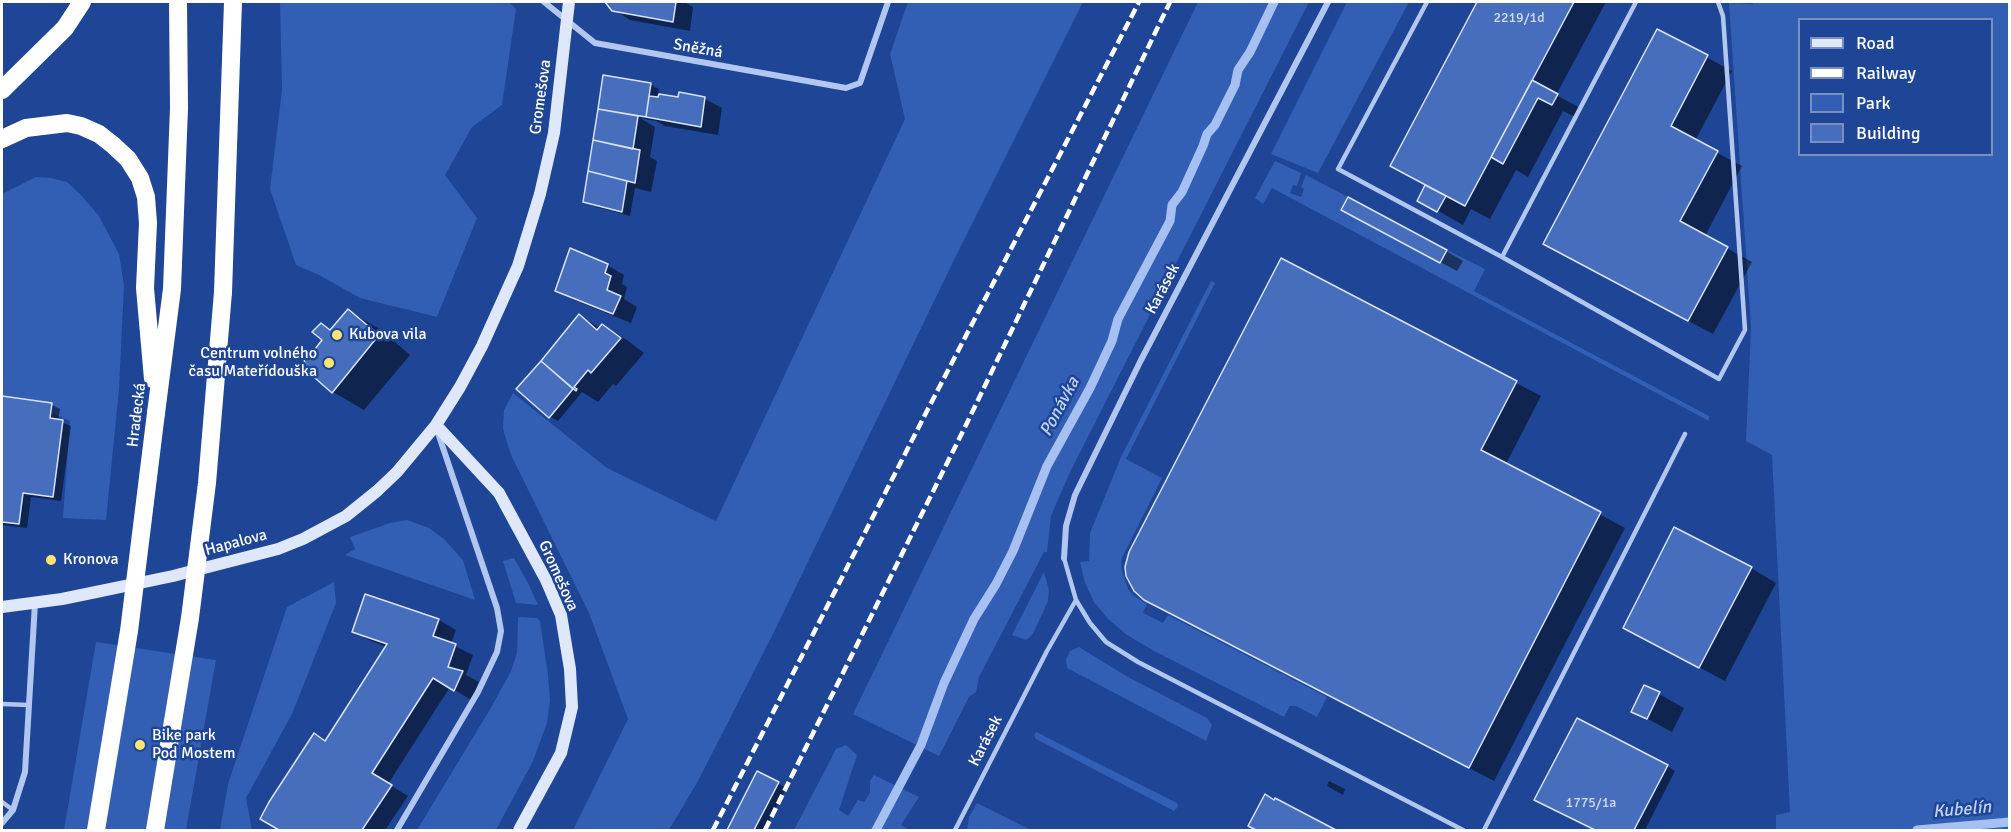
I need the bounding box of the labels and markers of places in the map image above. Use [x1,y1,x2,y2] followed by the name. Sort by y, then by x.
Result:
[349,325,427,345] place label: Kubova vila
[330,328,344,342] marker: Kubova vila
[189,344,317,382] place label: Centrum volného času Mateřídouška
[322,356,336,370] marker: Centrum volného času Mateřídouška
[63,550,119,570] place label: Kronova
[44,553,58,567] marker: Kronova
[152,726,235,764] place label: Bike park Pod Mostem
[133,738,147,752] marker: Bike park Pod Mostem

